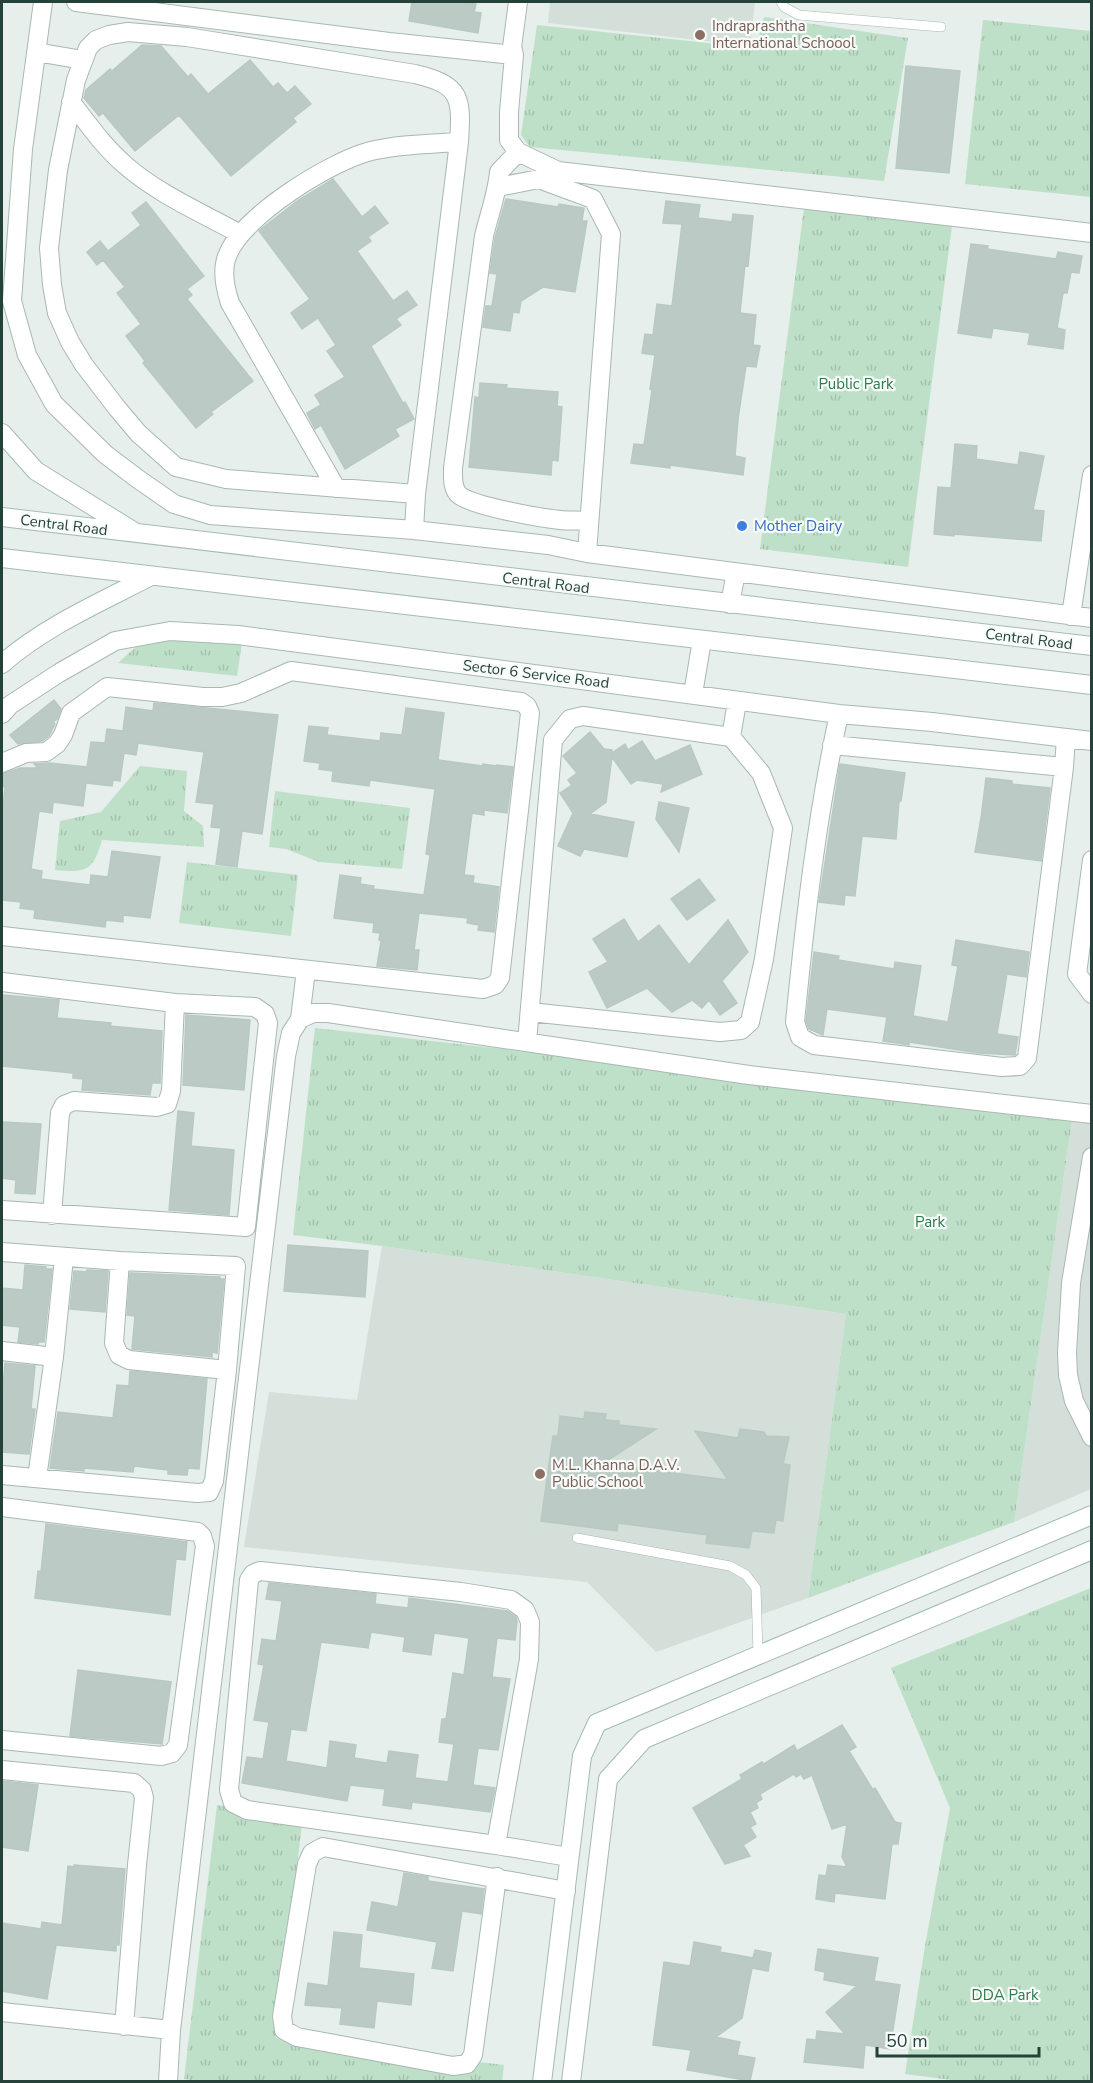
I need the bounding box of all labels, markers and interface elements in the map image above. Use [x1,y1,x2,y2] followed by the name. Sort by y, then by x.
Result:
[712,16,856,53] place label: Indraprashtha International Schoool
[693,28,707,42] marker: Indraprashtha International Schoool
[818,374,894,394] park label: Public Park
[19,510,109,540] street label: Central Road
[754,516,842,536] place label: Mother Dairy
[735,519,749,533] marker: Mother Dairy
[501,568,591,598] street label: Central Road
[984,624,1074,654] street label: Central Road
[462,655,610,693] street label: Sector 6 Service Road
[915,1212,945,1232] park label: Park
[552,1455,680,1492] place label: M.L. Khanna D.A.V. Public School
[533,1467,547,1481] marker: M.L. Khanna D.A.V. Public School
[972,1985,1039,2005] park label: DDA Park
[877,2020,1039,2058] scale bar
[886,2029,928,2053] text: 50 m

